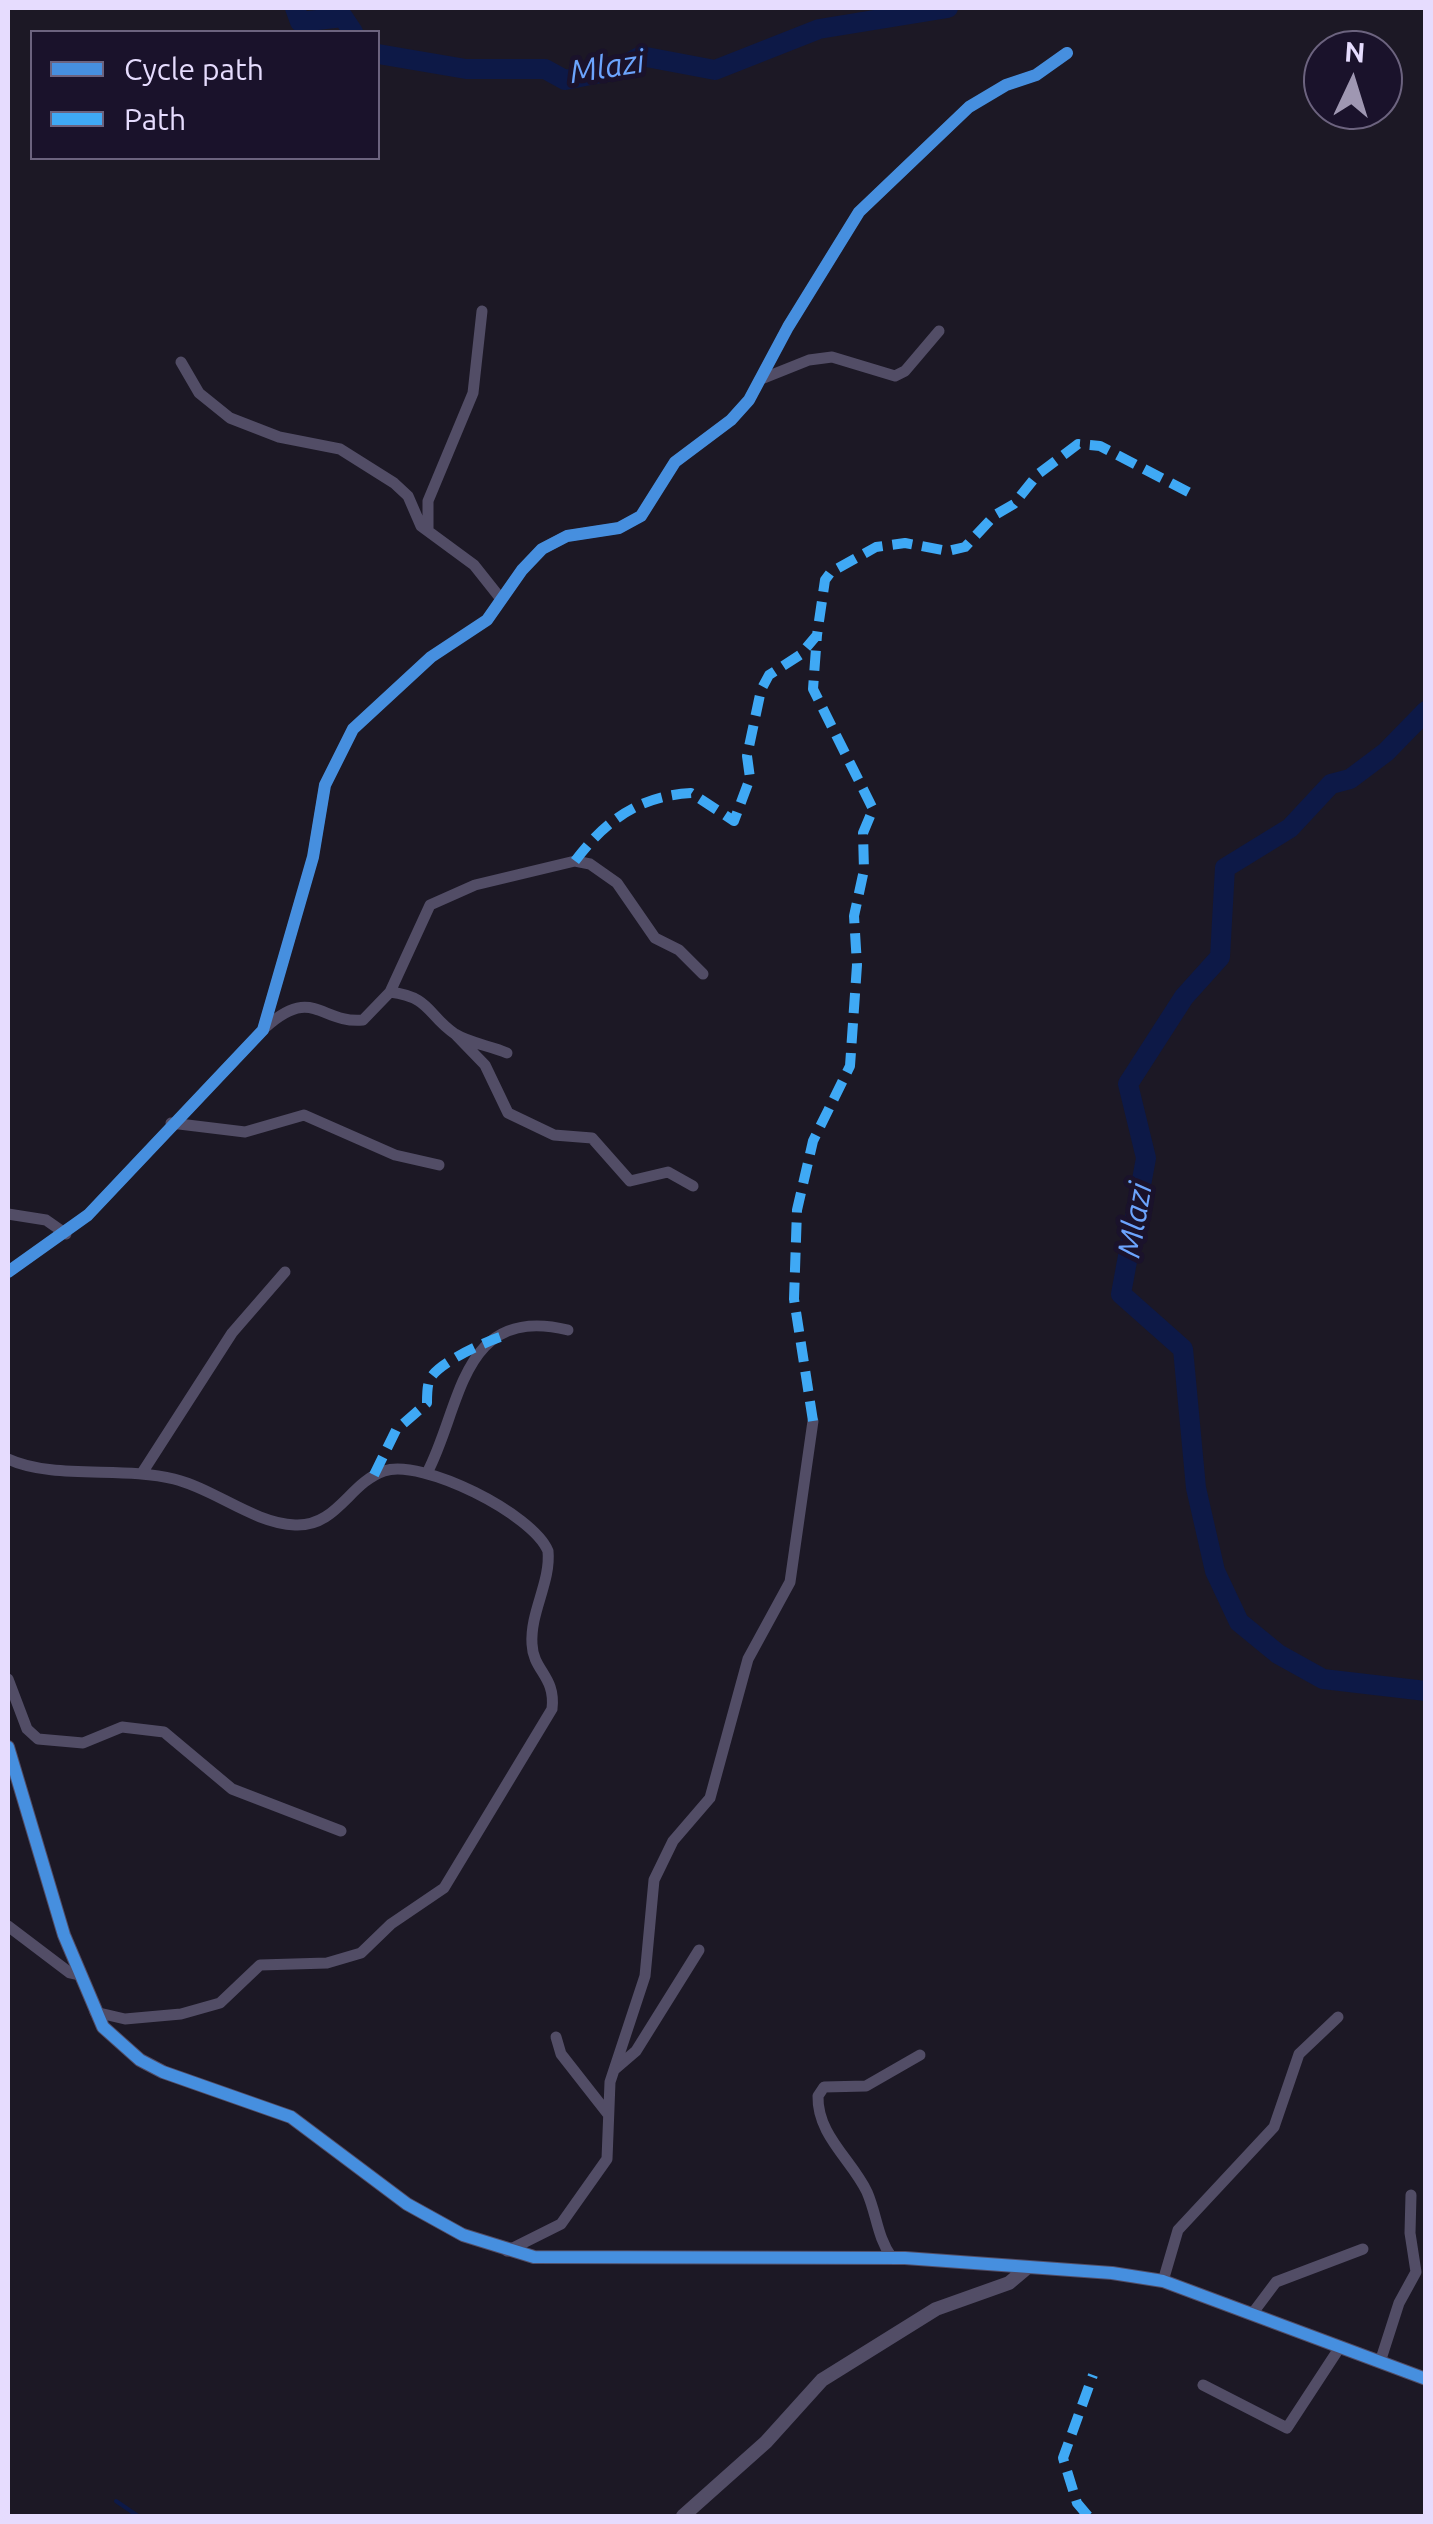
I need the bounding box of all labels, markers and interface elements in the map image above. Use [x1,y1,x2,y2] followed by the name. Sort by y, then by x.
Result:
[30,30,380,160] legend
[1303,30,1403,130] north arrow
[1343,35,1366,68] text: N
[567,42,647,92] water label: Mlazi
[124,52,264,86] text: Cycle path
[124,102,186,136] text: Path
[1110,1180,1160,1260] water label: Mlazi

